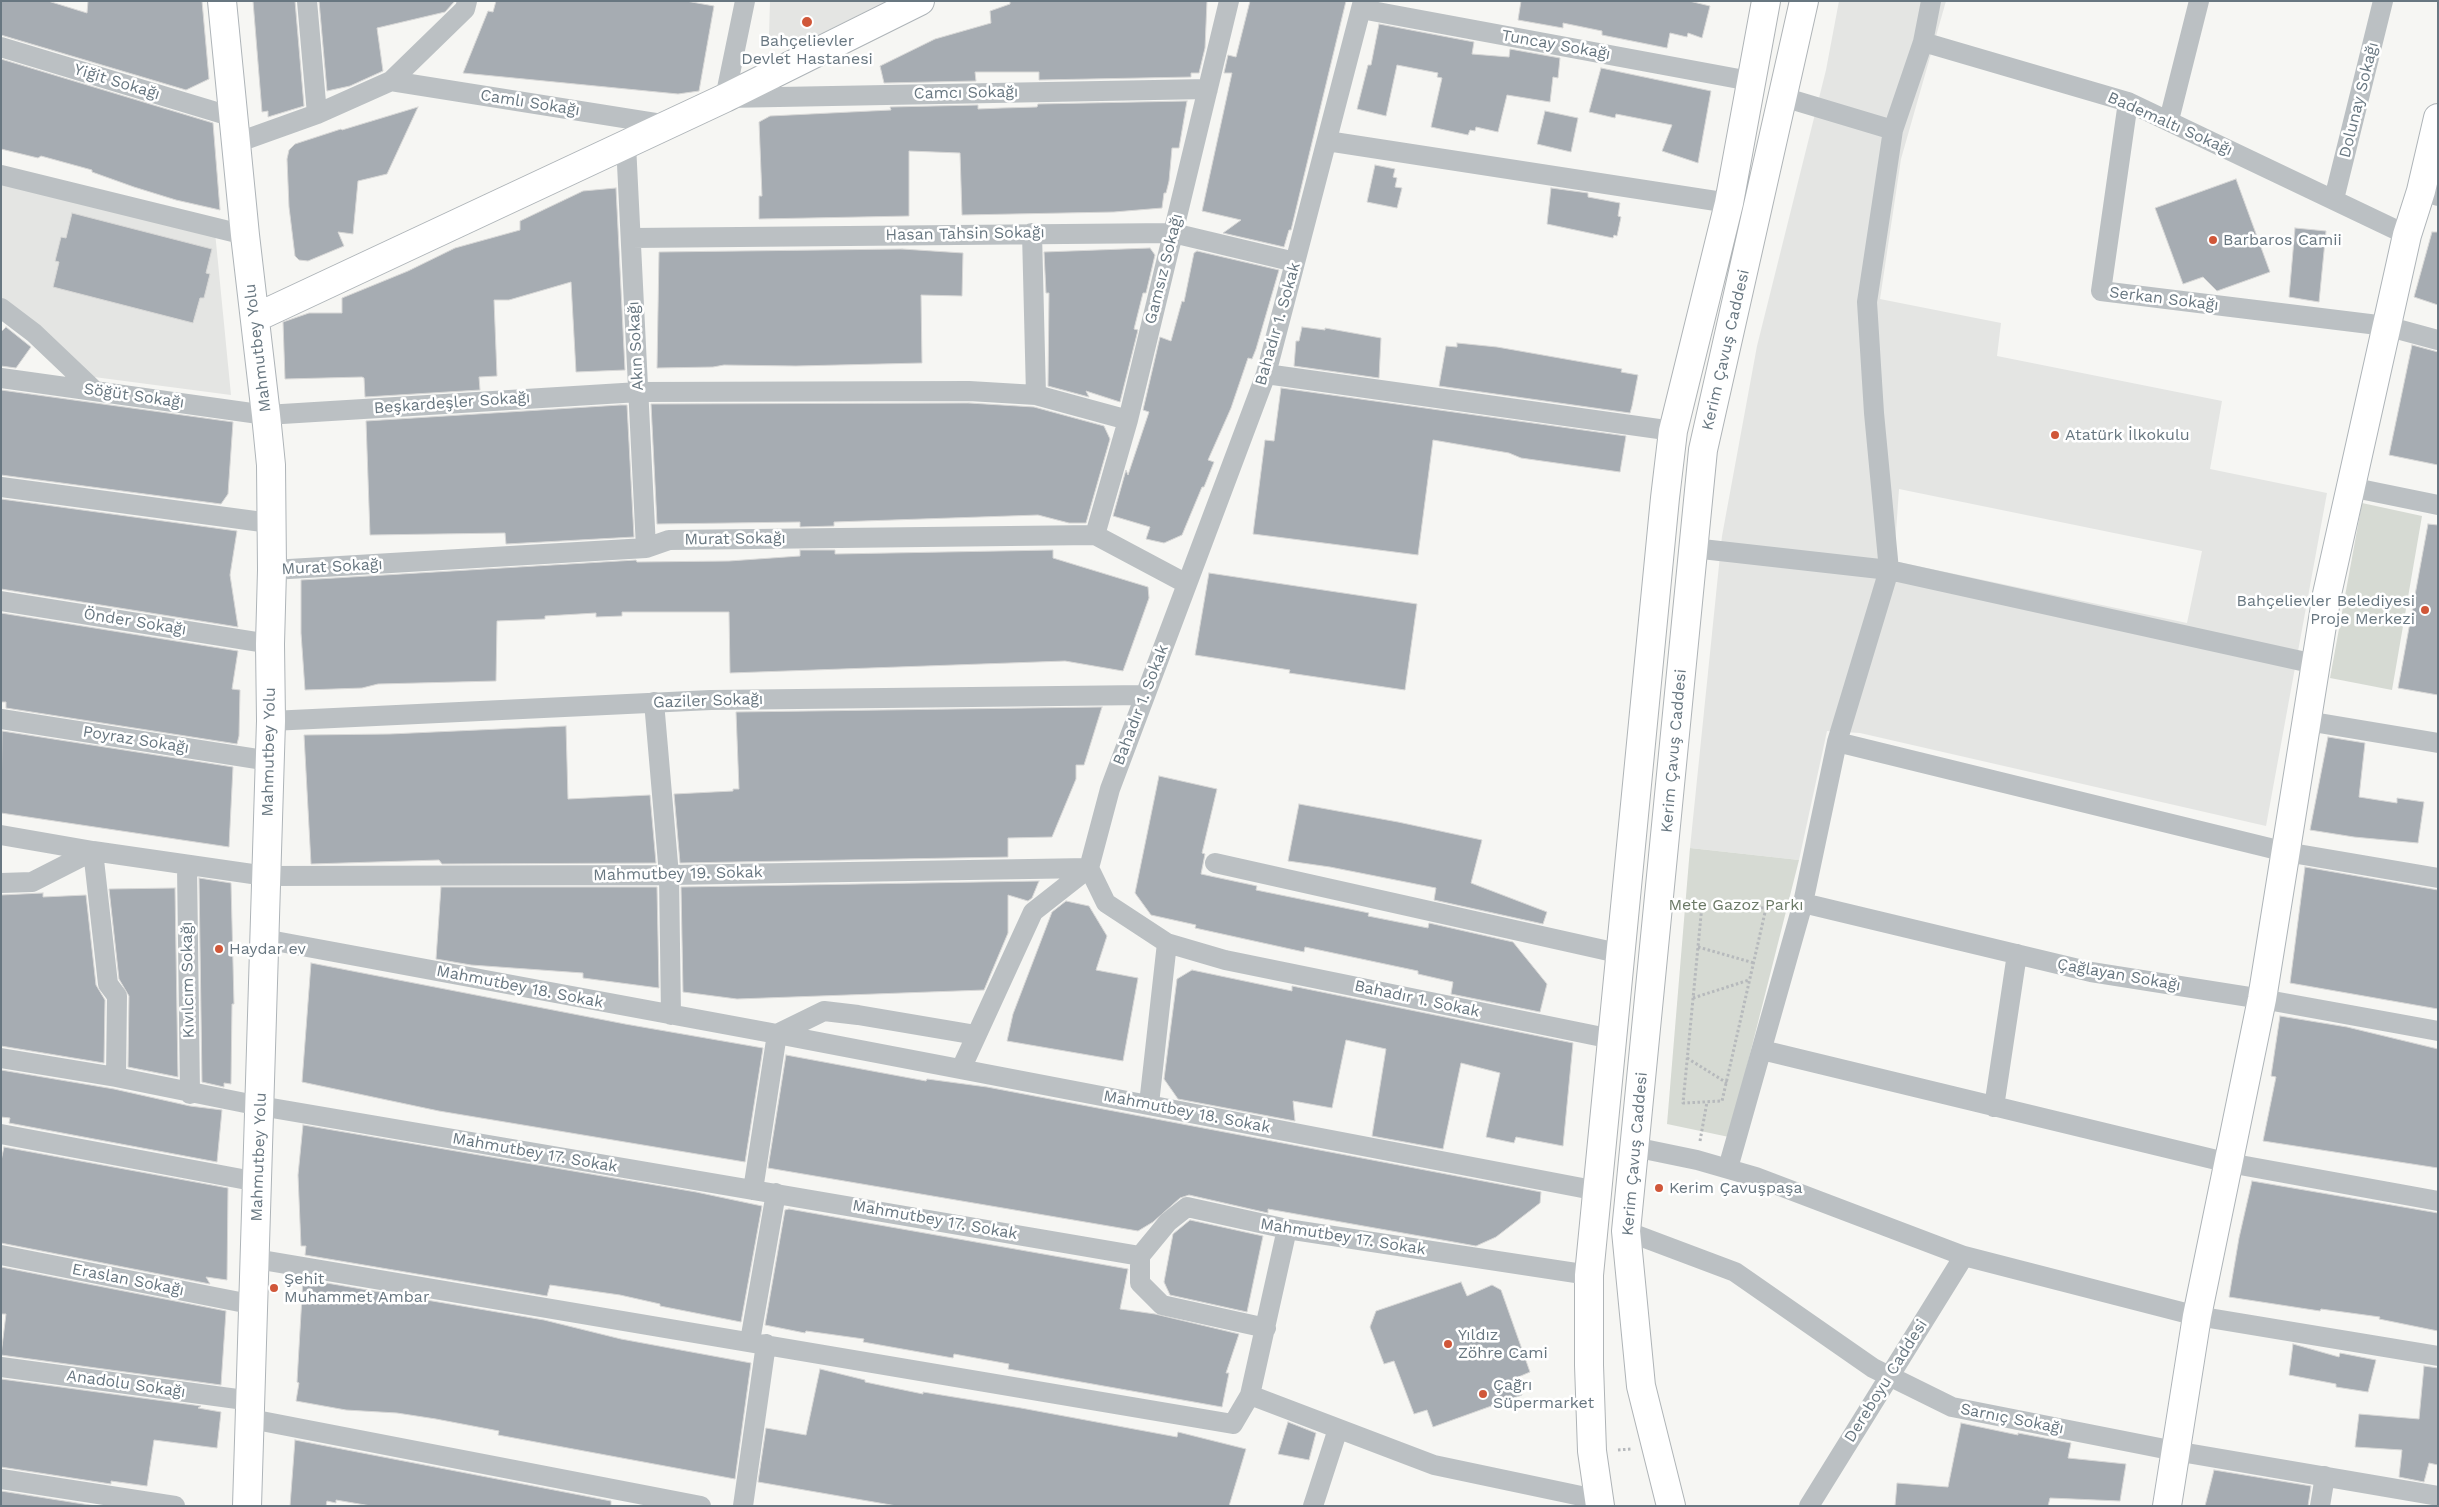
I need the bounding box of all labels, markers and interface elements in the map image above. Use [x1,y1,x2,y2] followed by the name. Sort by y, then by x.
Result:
[800,15,814,29] marker: Bahçelievler Devlet Hastanesi
[1500,26,1612,64] street label: Tuncay Sokağı
[741,31,873,69] place label: Bahçelievler Devlet Hastanesi
[2335,40,2383,160] street label: Dolunay Sokağı
[72,60,162,104] street label: Yiğit Sokağı
[914,82,1018,104] street label: Camcı Sokağı
[479,86,581,120] street label: Camlı Sokağı
[2105,88,2235,160] street label: Bademaltı Sokağı
[1141,212,1187,326] street label: Gamsız Sokağı
[885,223,1045,245] street label: Hasan Tahsin Sokağı
[2223,230,2342,250] place label: Barbaros Camii
[2207,234,2219,246] marker: Barbaros Camii
[1251,260,1305,388] street label: Bahadır 1. Sokak
[1698,268,1754,432] street label: Kerim Çavuş Caddesi
[241,283,275,413] street label: Mahmutbey Yolu
[2108,283,2220,315] street label: Serkan Sokağı
[624,301,648,391] street label: Akın Sokağı
[83,379,185,413] street label: Söğüt Sokağı
[373,388,531,418] street label: Beşkardeşler Sokağı
[2065,425,2190,445] place label: Atatürk İlkokulu
[2049,429,2061,441] marker: Atatürk İlkokulu
[684,529,786,549] street label: Murat Sokağı
[281,555,383,579] street label: Murat Sokağı
[2237,591,2415,629] place label: Bahçelievler Belediyesi Proje Merkezi
[82,604,188,640] street label: Önder Sokağı
[2419,604,2431,616] marker: Bahçelievler Belediyesi Proje Merkezi
[1109,642,1173,768] street label: Bahadır 1. Sokak
[1657,668,1691,834] street label: Kerim Çavuş Caddesi
[258,687,280,817] street label: Mahmutbey Yolu
[653,689,763,713] street label: Gaziler Sokağı
[82,722,190,758] street label: Poyraz Sokağı
[593,863,763,885] street label: Mahmutbey 19. Sokak
[1668,895,1804,915] park label: Mete Gazoz Parkı
[177,921,199,1039] street label: Kıvılcım Sokağı
[229,939,306,959] place label: Haydar ev
[213,943,225,955] marker: Haydar ev
[2056,955,2182,995] street label: Çağlayan Sokağı
[435,961,605,1013] street label: Mahmutbey 18. Sokak
[1353,976,1481,1022] street label: Bahadır 1. Sokak
[1618,1071,1652,1237] street label: Kerim Çavuş Caddesi
[1102,1086,1272,1138] street label: Mahmutbey 18. Sokak
[247,1092,271,1222] street label: Mahmutbey Yolu
[451,1129,619,1177] street label: Mahmutbey 17. Sokak
[1669,1178,1803,1198] place label: Kerim Çavuşpaşa
[1653,1182,1665,1194] marker: Kerim Çavuşpaşa
[851,1196,1019,1244] street label: Mahmutbey 17. Sokak
[1259,1214,1427,1260] street label: Mahmutbey 17. Sokak
[70,1260,186,1300] street label: Eraslan Sokağı
[284,1269,429,1307] place label: Şehit Muhammet Ambar
[268,1282,280,1294] marker: Şehit Muhammet Ambar
[1840,1316,1932,1446] street label: Dereboyu Caddesi
[1458,1325,1548,1363] place label: Yıldız Zöhre Cami
[1442,1338,1454,1350] marker: Yıldız Zöhre Cami
[65,1366,187,1402] street label: Anadolu Sokağı
[1493,1375,1594,1413] place label: Çağrı Süpermarket
[1477,1388,1489,1400] marker: Çağrı Süpermarket
[1959,1400,2065,1438] street label: Sarnıç Sokağı

